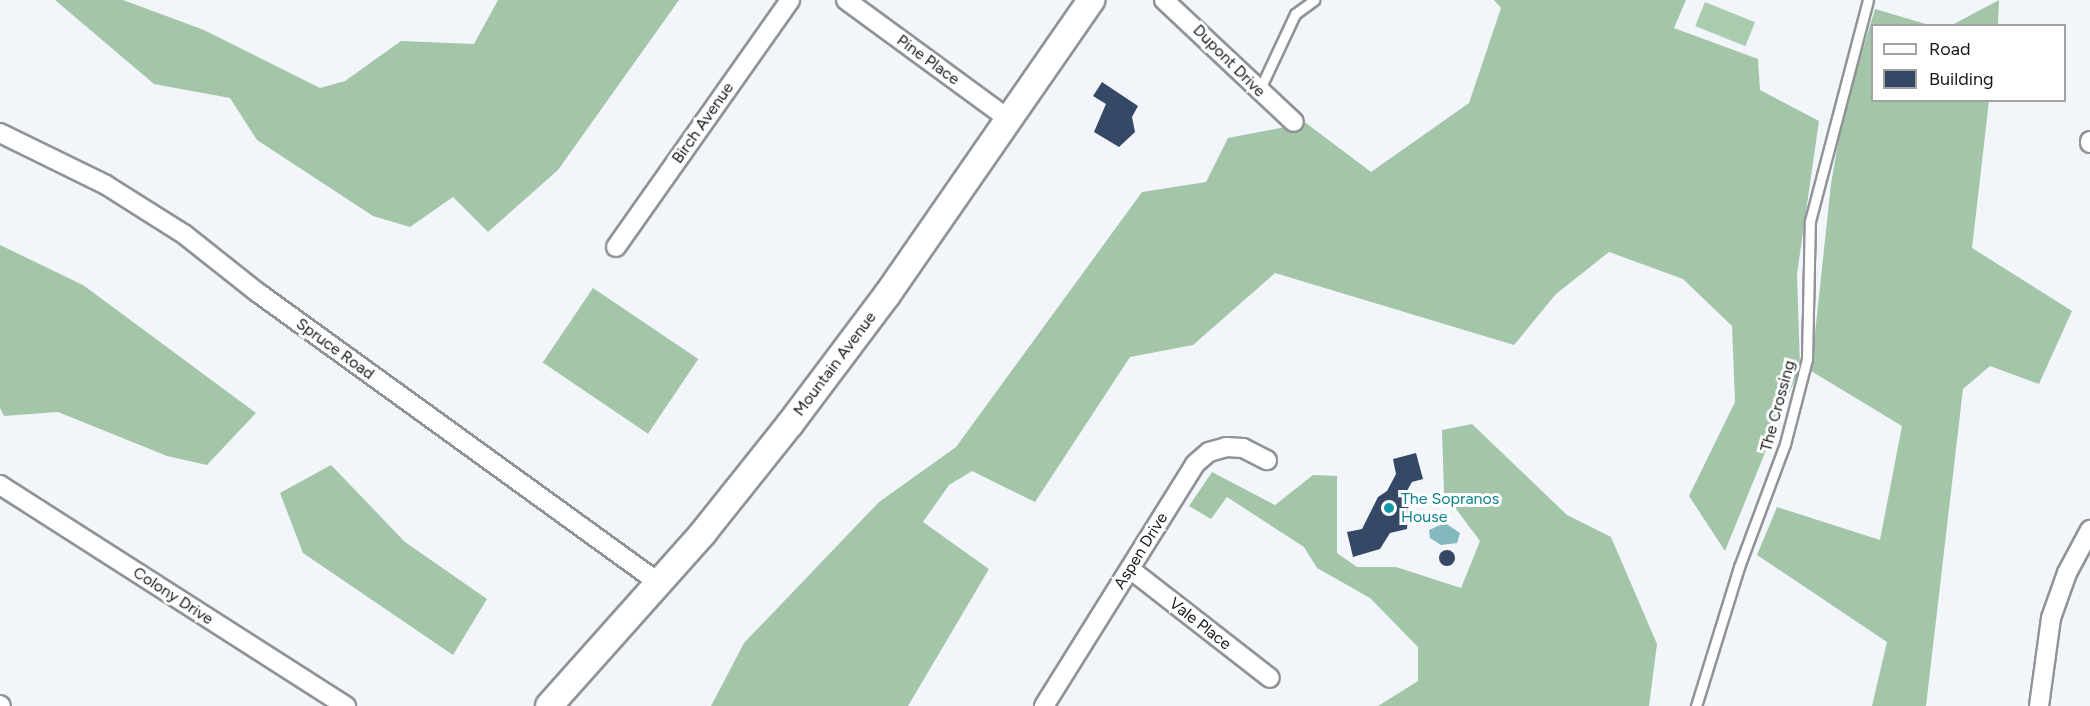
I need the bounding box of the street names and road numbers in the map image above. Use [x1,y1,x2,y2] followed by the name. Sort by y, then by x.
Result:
[1189,21,1269,101] street label: Dupont Drive
[893,31,963,89] street label: Pine Place
[668,79,738,167] street label: Birch Avenue
[790,308,880,420] street label: Mountain Avenue
[292,314,378,384] street label: Spruce Road
[1757,358,1799,454] street label: The Crossing
[1110,509,1172,593] street label: Aspen Drive
[129,563,217,629] street label: Colony Drive
[1165,594,1235,654] street label: Vale Place

